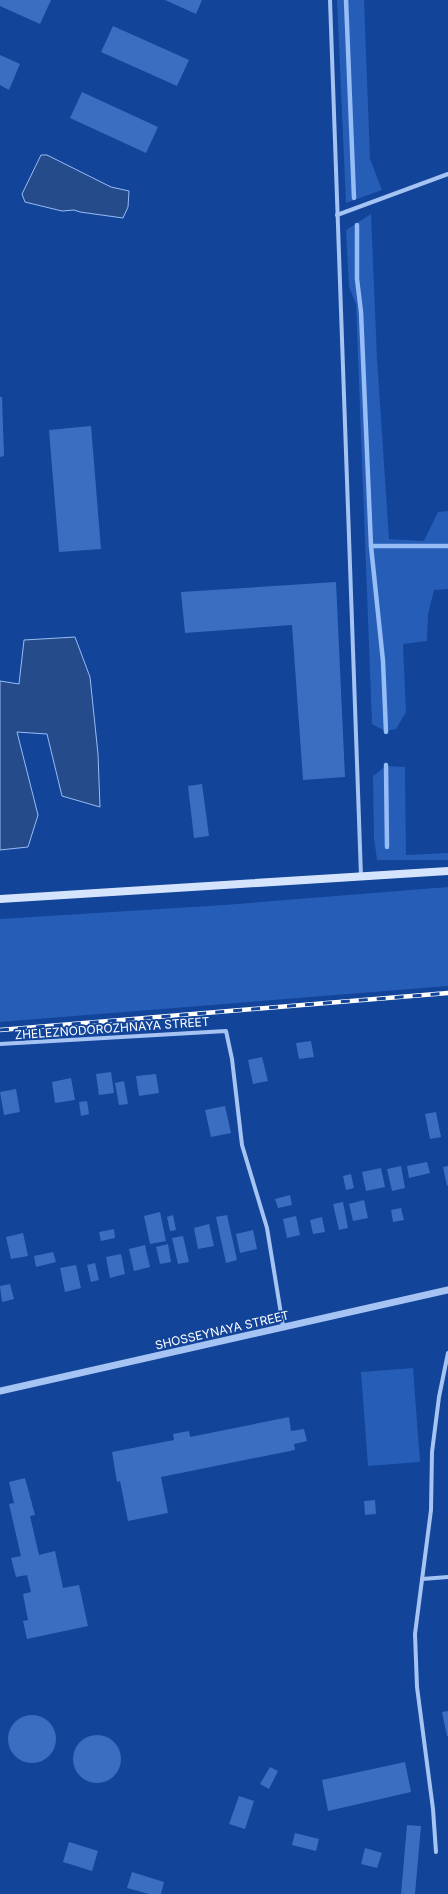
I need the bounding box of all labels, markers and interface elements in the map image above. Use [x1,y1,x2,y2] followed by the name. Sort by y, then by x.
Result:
[14,1014,210,1042] street label: ZHELEZNODOROZHNAYA STREET
[153,1307,291,1353] street label: SHOSSEYNAYA STREET

